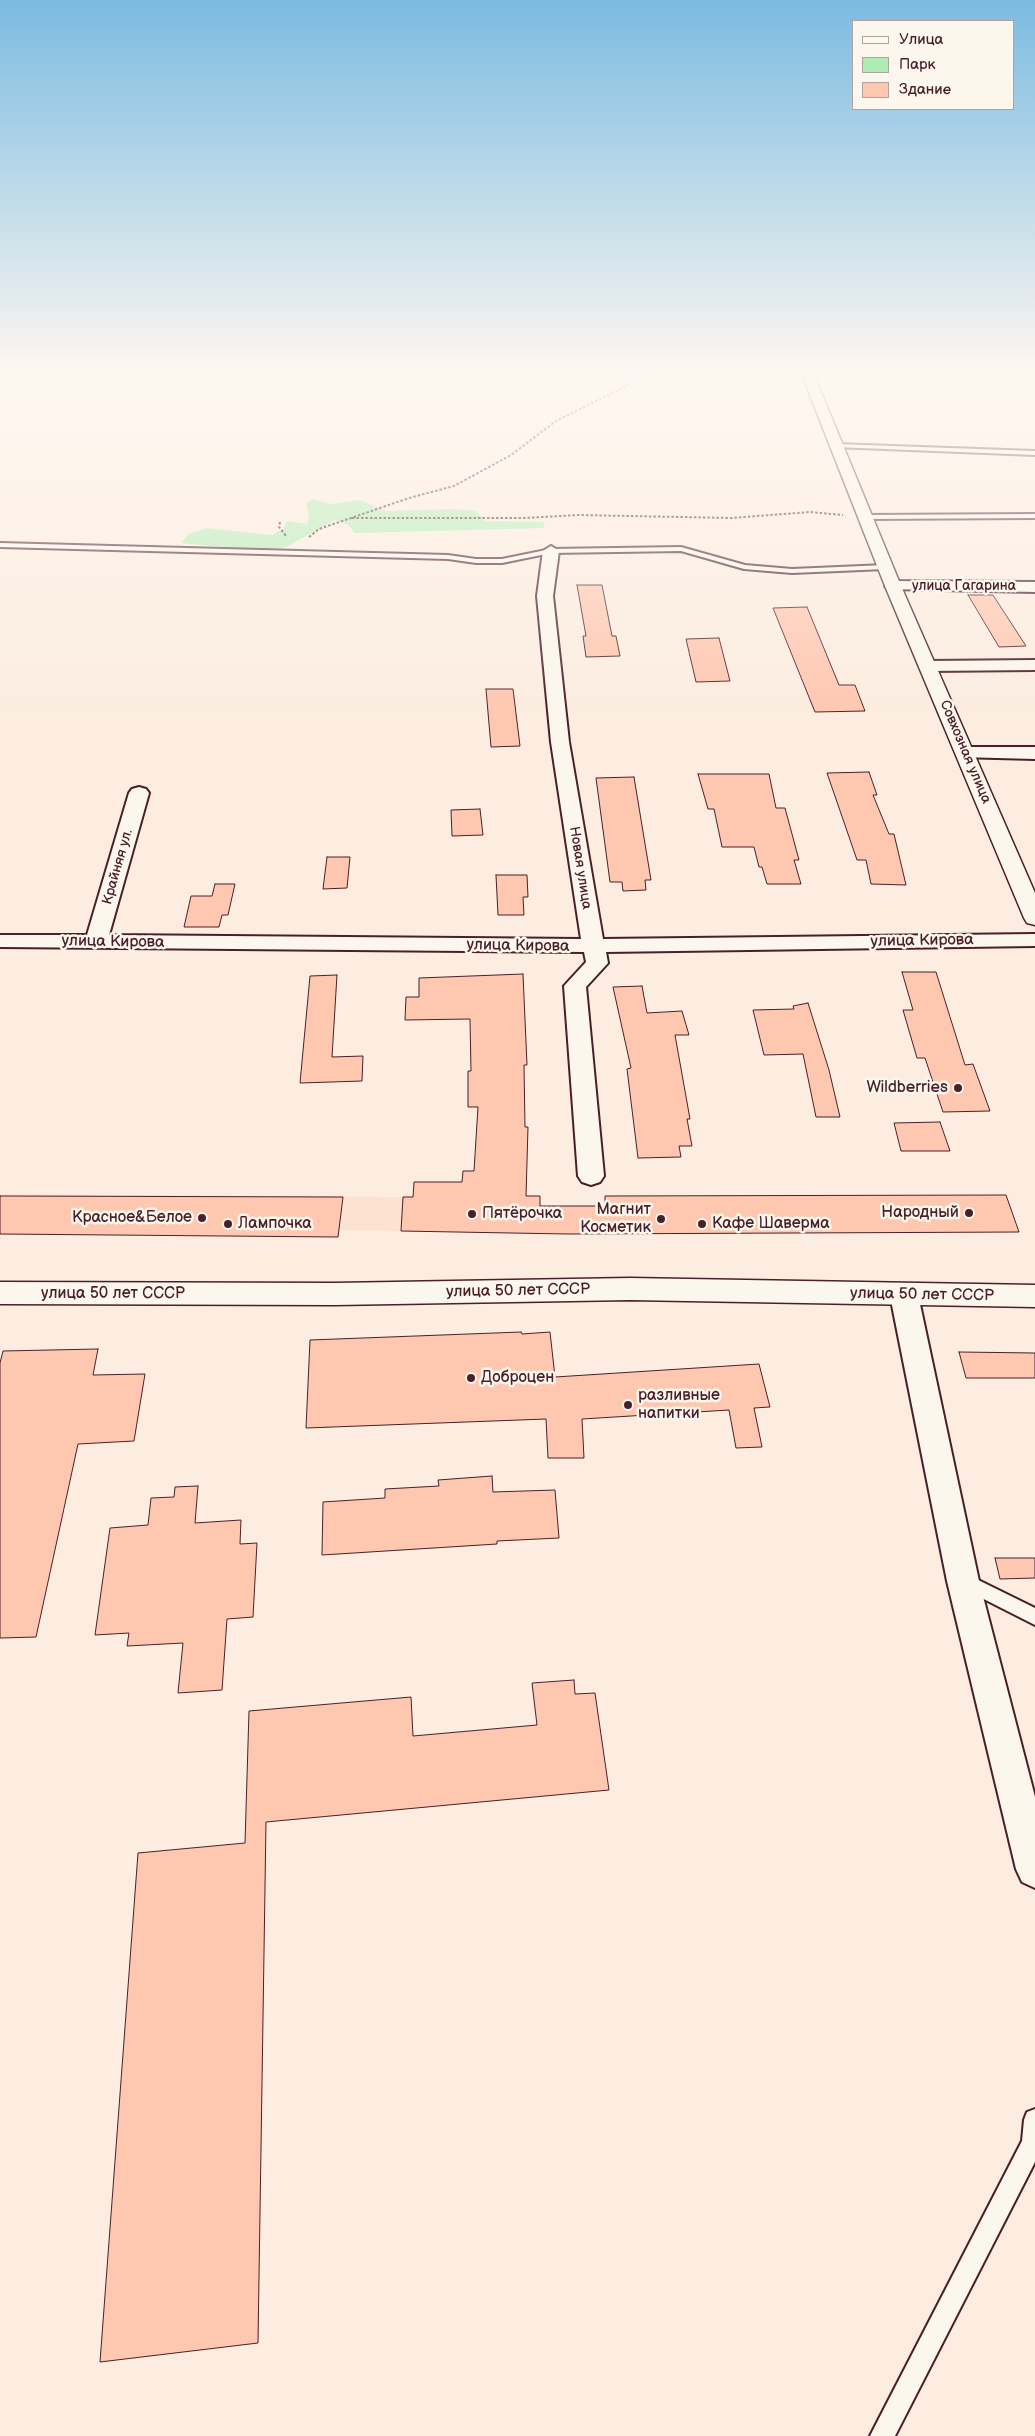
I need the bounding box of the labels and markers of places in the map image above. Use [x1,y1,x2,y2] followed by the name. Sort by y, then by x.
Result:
[867,1078,948,1098] place label: Wildberries
[952,1082,964,1094] marker: Wildberries
[580,1200,651,1238] place label: Магнит Косметик
[881,1203,959,1223] place label: Народный
[482,1204,562,1224] place label: Пятёрочка
[963,1207,975,1219] marker: Народный
[72,1208,192,1228] place label: Красное&Белое
[466,1208,478,1220] marker: Пятёрочка
[196,1212,208,1224] marker: Красное&Белое
[655,1213,667,1225] marker: Магнит Косметик
[238,1214,312,1234] place label: Лампочка
[712,1214,830,1234] place label: Кафе Шаверма
[222,1218,234,1230] marker: Лампочка
[696,1218,708,1230] marker: Кафе Шаверма
[481,1368,554,1388] place label: Доброцен
[465,1372,477,1384] marker: Доброцен
[638,1386,720,1424] place label: разливные напитки
[622,1399,634,1411] marker: разливные напитки

